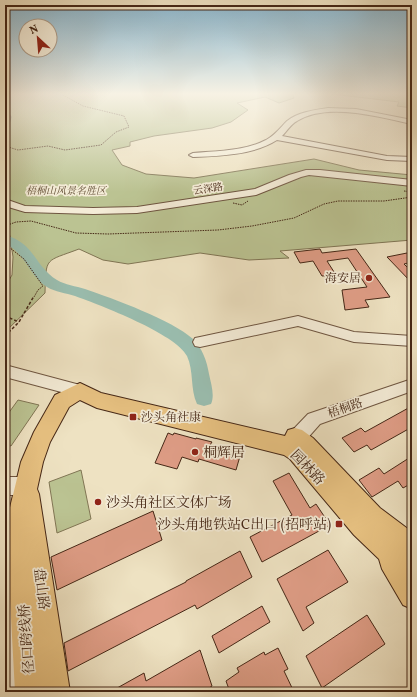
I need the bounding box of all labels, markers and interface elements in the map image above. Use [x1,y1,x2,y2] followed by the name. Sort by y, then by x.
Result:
[18,18,58,58] north arrow
[27,22,41,39] text: N
[192,180,224,198] street label: 云深路
[26,184,108,198] park label: 梧桐山风景名胜区
[325,271,361,287] place label: 海安居
[364,273,374,283] marker: 海安居
[326,396,365,422] street label: 梧桐路
[141,410,201,426] place label: 沙头角社康
[128,412,138,422] marker: 沙头角社康
[203,444,245,463] place label: 桐辉居
[285,446,328,490] street label: 园林路
[190,447,200,457] marker: 桐辉居
[106,494,232,513] place label: 沙头角社区文体广场
[93,497,103,507] marker: 沙头角社区文体广场
[157,516,331,535] place label: 沙头角地铁站C出口 (招呼站)
[334,519,344,529] marker: 沙头角地铁站C出口 (招呼站)
[29,567,52,611] street label: 盘山路
[16,603,39,674] street label: 径口跨线桥

